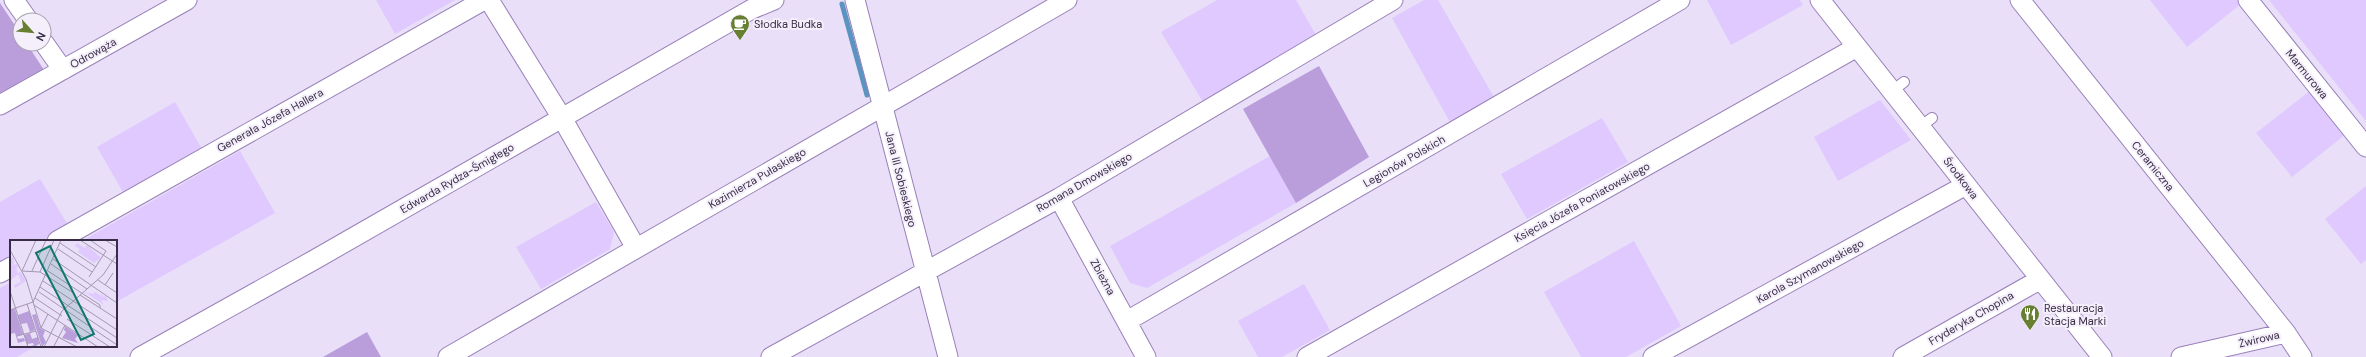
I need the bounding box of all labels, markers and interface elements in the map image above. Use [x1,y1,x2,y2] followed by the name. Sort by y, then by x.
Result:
[12,12,52,52] north arrow
[729,13,751,41] cafe icon: Słodka Budka
[754,17,822,31] place label: Słodka Budka
[33,30,49,43] text: N
[67,35,119,71] street label: Odrowąża
[2283,46,2331,102] street label: Marmurowa
[214,85,326,155] street label: Generała Józefa Hallera
[882,130,920,228] street label: Jana III Sobieskiego
[1360,132,1448,190] street label: Legionów Polskich
[2129,138,2177,194] street label: Ceramiczna
[397,140,517,216] street label: Edwarda Rydza-Śmigłego
[706,144,808,212] street label: Kazimierza Pułaskiego
[1034,149,1134,215] street label: Romana Dmowskiego
[1940,154,1982,202] street label: Środkowa
[1512,159,1652,245] street label: Księcia Józefa Poniatowskiego
[1754,236,1866,306] street label: Karola Szymanowskiego
[10,240,117,347] inset map
[1087,257,1119,297] street label: Zbieżna
[1926,288,2016,348] street label: Fryderyka Chopina
[2044,301,2106,328] place label: Restauracja Stacja Marki
[2019,303,2041,331] restaurant icon: Restauracja Stacja Marki
[2237,328,2281,350] street label: Żwirowa

